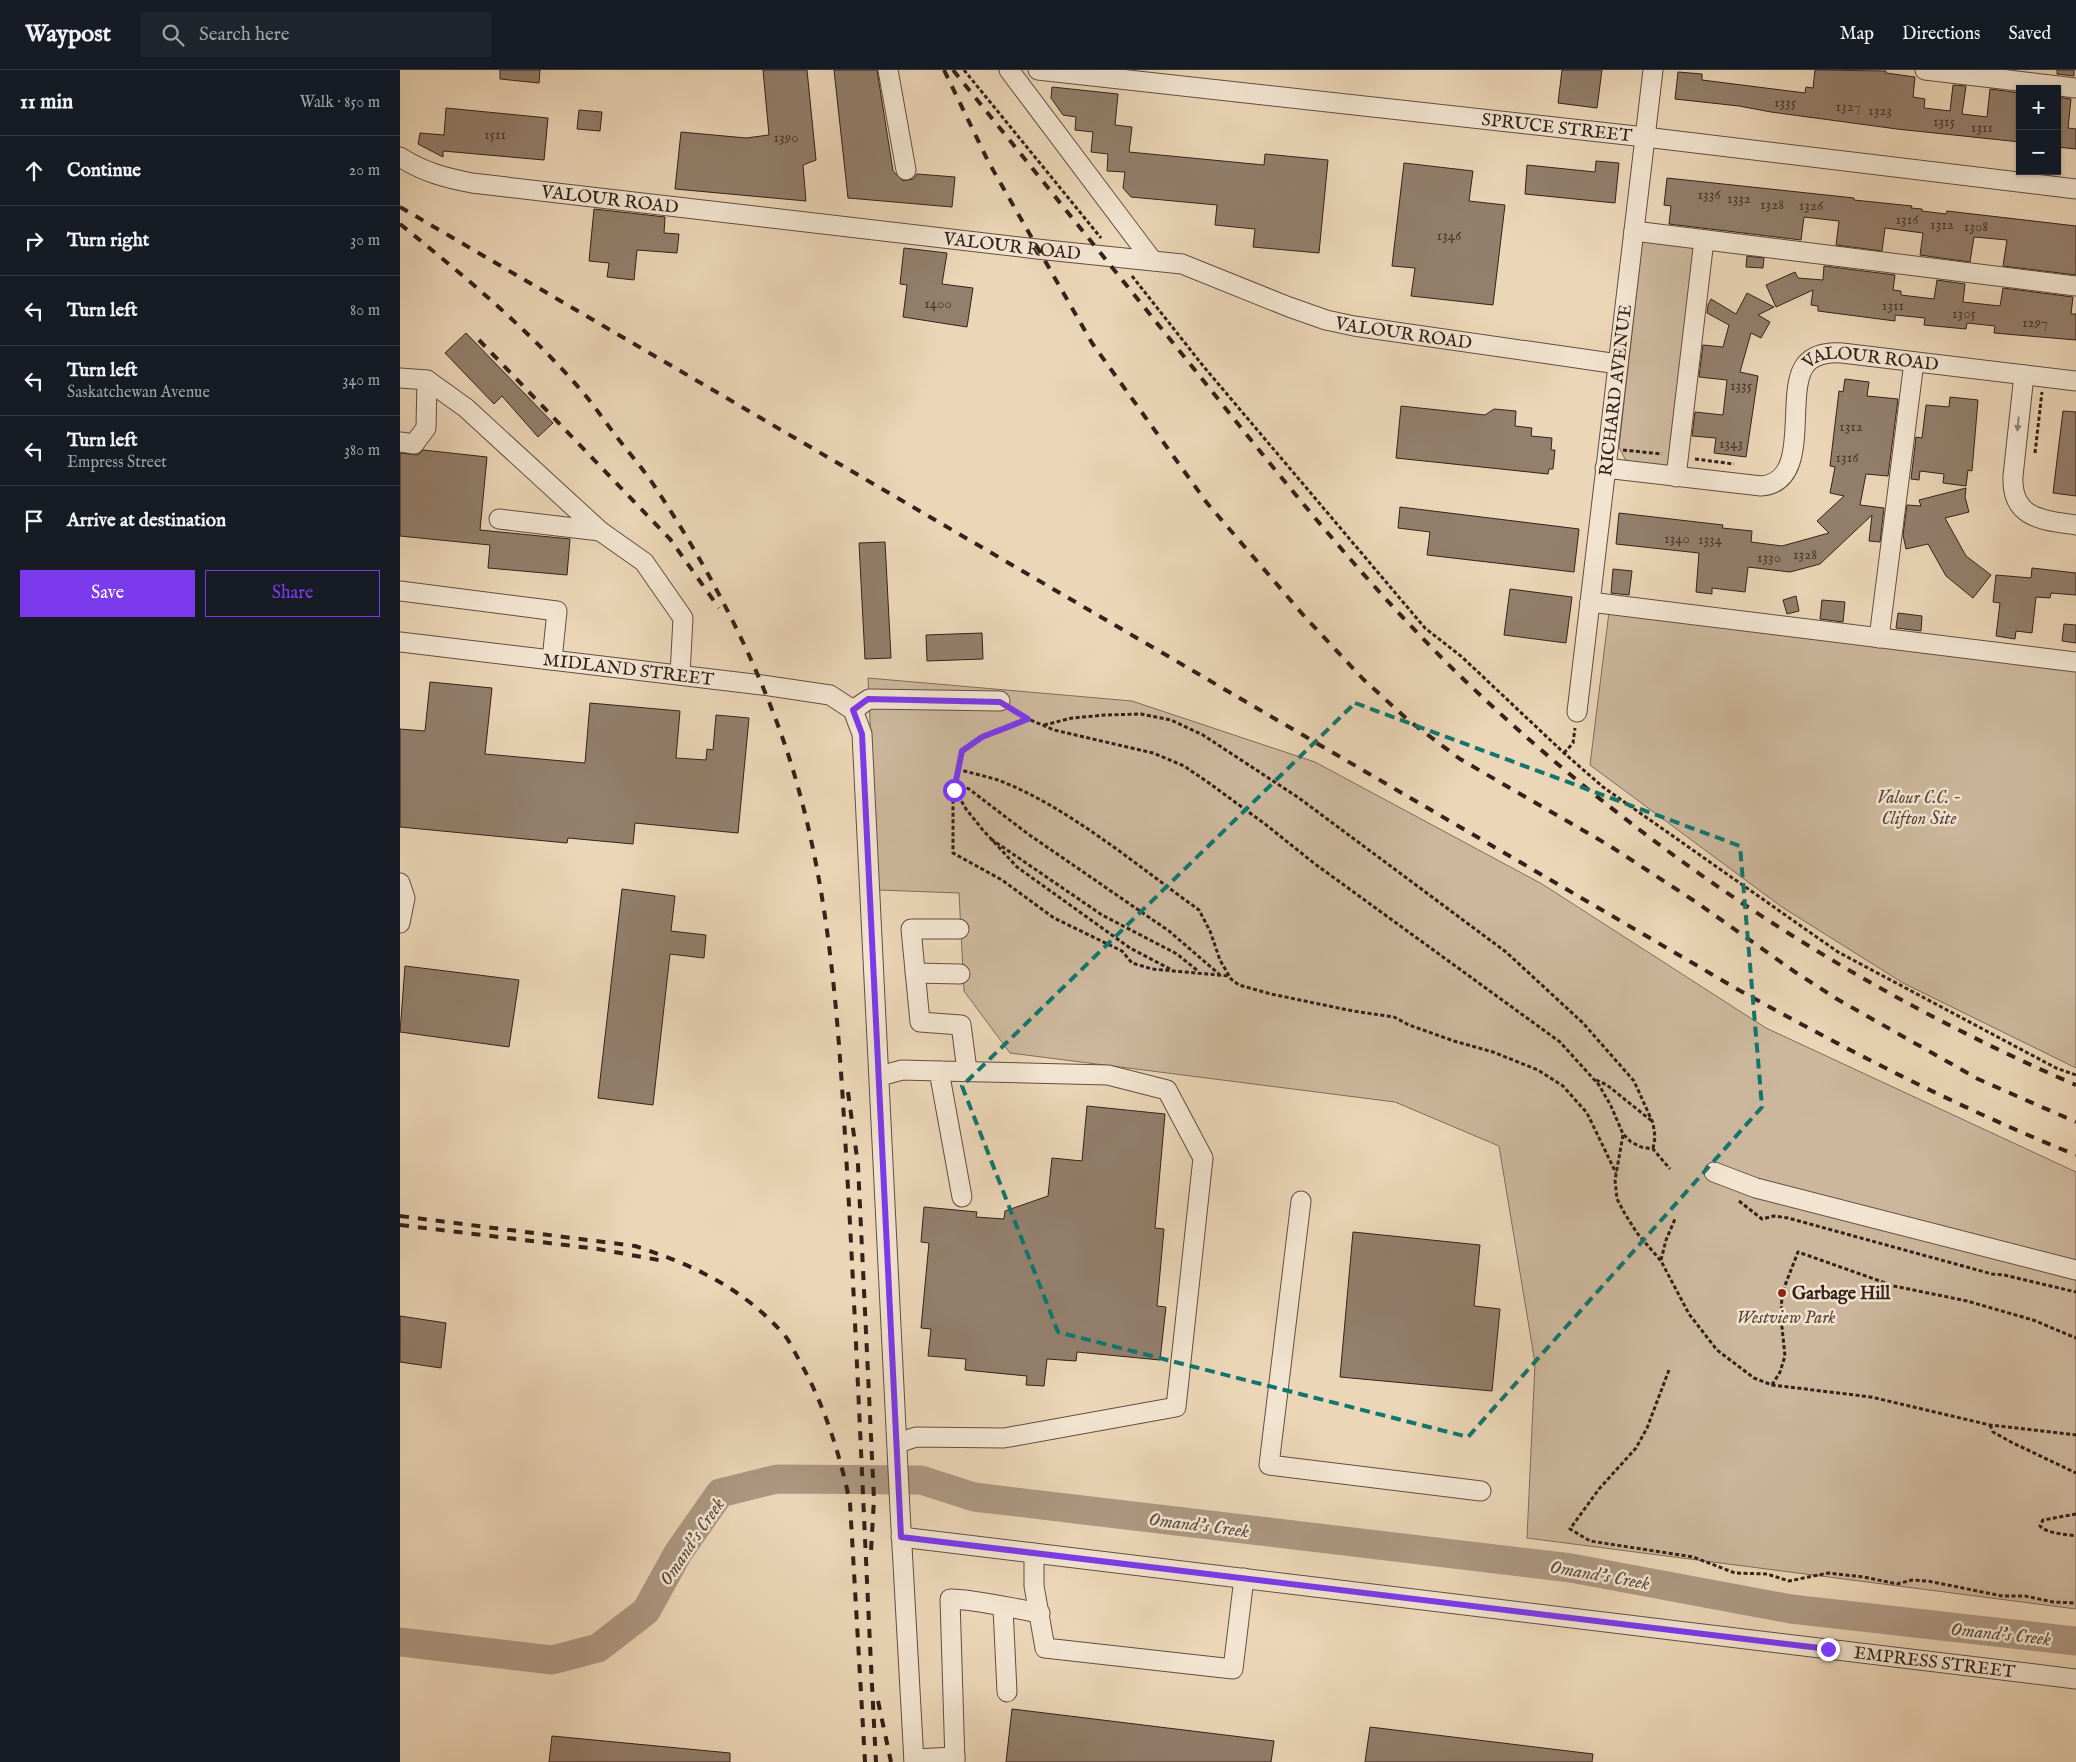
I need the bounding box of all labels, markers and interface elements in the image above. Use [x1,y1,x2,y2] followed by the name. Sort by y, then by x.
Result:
[141,12,491,57] search box
[25,19,111,50] text: Waypost
[159,21,187,49] icon: search
[199,23,290,47] text: Search here
[1840,23,1874,46] text: Map
[1902,23,1980,46] text: Directions
[2008,23,2051,46] text: Saved
[2016,85,2061,175] map controls
[2016,85,2061,130] button: +
[20,89,73,116] text: 11 min
[300,93,380,113] text: Walk · 850 m
[1774,93,1797,112] house number: 1335
[1835,97,1861,116] house number: 1327
[1868,101,1892,120] house number: 1323
[1480,109,1633,148] street label: SPRUCE STREET
[1933,112,1956,131] house number: 1315
[1971,118,1993,137] house number: 1311
[484,125,506,144] house number: 1511
[773,128,799,147] house number: 1390
[2016,130,2061,175] button: −
[20,157,48,185] icon: ahead
[67,159,141,183] text: Continue
[349,161,380,181] text: 20 m
[539,181,680,220] street label: VALOUR ROAD
[1697,185,1721,204] house number: 1336
[1727,189,1751,208] house number: 1332
[1760,195,1784,214] house number: 1328
[1799,196,1824,215] house number: 1326
[1895,210,1919,229] house number: 1316
[1930,215,1954,234] house number: 1312
[1964,217,1988,236] house number: 1308
[1437,226,1462,245] house number: 1346
[20,227,48,255] icon: right
[941,228,1082,266] street label: VALOUR ROAD
[67,229,149,253] text: Turn right
[350,231,380,251] text: 30 m
[924,294,952,313] house number: 1400
[1882,296,1904,315] house number: 1311
[20,297,48,325] icon: left
[67,299,138,323] text: Turn left
[350,301,380,321] text: 80 m
[1595,303,1638,478] street label: RICHARD AVENUE
[1952,304,1977,323] house number: 1305
[1332,312,1473,356] street label: VALOUR ROAD
[2022,313,2048,332] house number: 1297
[1797,342,1940,377] street label: VALOUR ROAD
[67,359,138,383] text: Turn left
[20,367,48,395] icon: left
[342,371,380,391] text: 340 m
[1730,376,1753,395] house number: 1335
[67,383,210,403] text: Saskatchewan Avenue
[2014,416,2022,432] one-way arrow
[1839,417,1863,436] house number: 1312
[67,429,138,453] text: Turn left
[1719,434,1743,453] house number: 1343
[20,437,48,465] icon: left
[344,441,380,461] text: 380 m
[1835,448,1859,467] house number: 1316
[67,453,167,473] text: Empress Street
[20,507,48,535] icon: arrive
[67,509,226,533] text: Arrive at destination
[1664,529,1690,548] house number: 1340
[1698,530,1723,549] house number: 1334
[1793,545,1817,564] house number: 1328
[1757,548,1781,567] house number: 1330
[20,570,195,617] button: Save
[205,570,380,617] button: Share
[542,649,715,692] street label: MIDLAND STREET
[943,779,966,802] route start
[1877,787,1961,831] park label: Valour C.C. - Clifton Site
[1792,1283,1891,1306] place label: Garbage Hill
[1776,1287,1788,1299] marker: Garbage Hill
[1736,1307,1836,1330] park label: Westview Park
[655,1493,731,1591] water label: Omand's Creek
[1147,1508,1251,1544] water label: Omand's Creek
[1548,1555,1652,1597] water label: Omand's Creek
[1949,1618,2053,1652] water label: Omand's Creek
[1817,1638,1840,1661] route end
[1852,1642,2016,1685] street label: EMPRESS STREET

